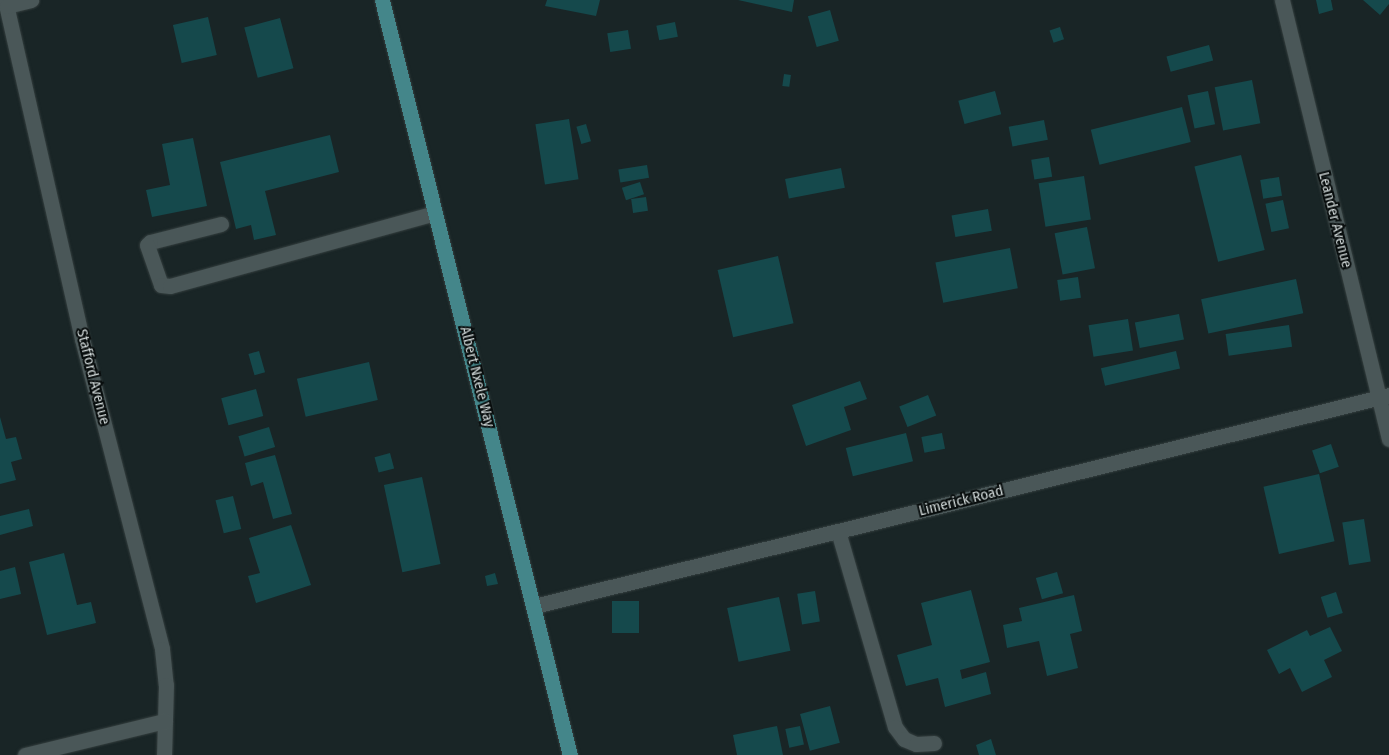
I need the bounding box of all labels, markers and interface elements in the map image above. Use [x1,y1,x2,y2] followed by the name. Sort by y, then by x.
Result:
[1314,170,1356,270] street label: Leander Avenue
[456,325,498,429] street label: Albert Nxele Way
[72,327,114,427] street label: Stafford Avenue
[917,482,1005,520] street label: Limerick Road

